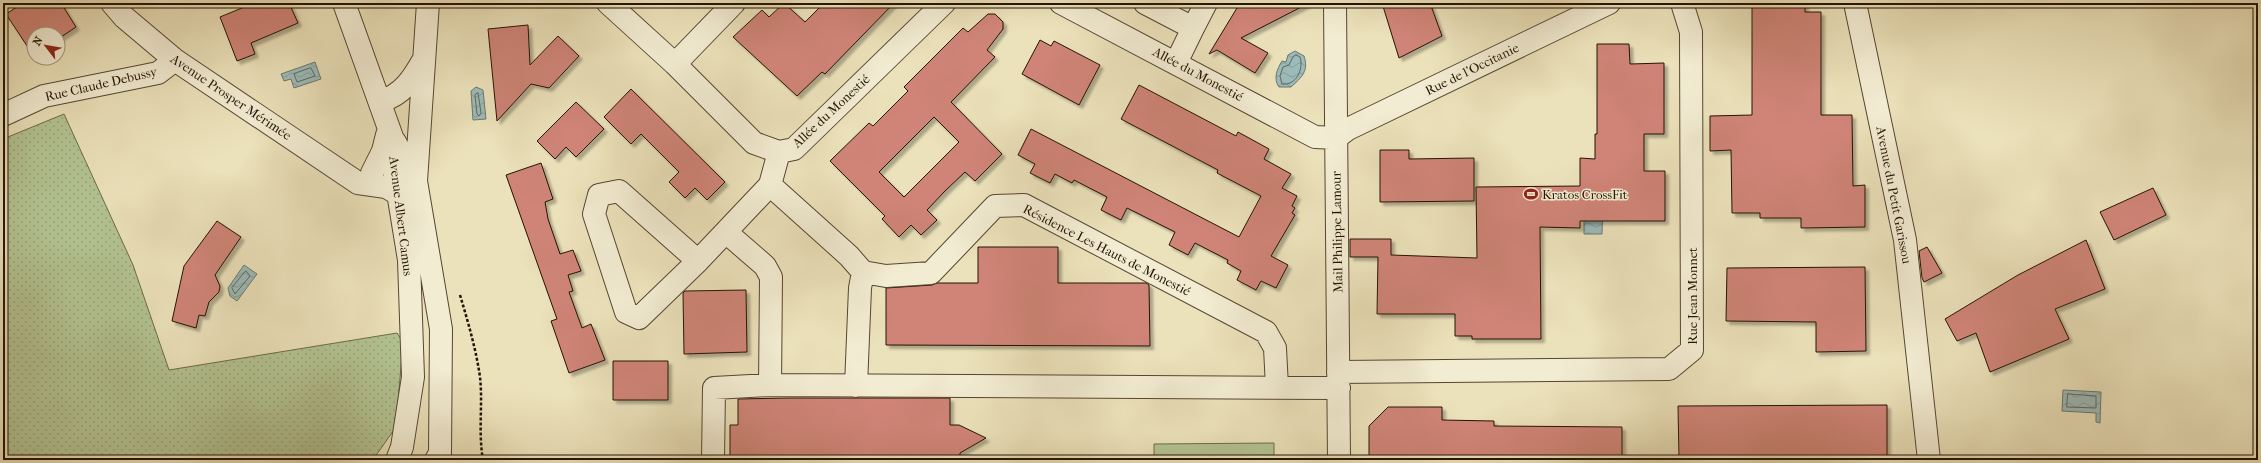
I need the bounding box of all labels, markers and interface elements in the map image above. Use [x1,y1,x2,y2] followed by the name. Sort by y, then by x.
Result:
[26,26,66,66] north arrow
[30,34,46,48] text: N
[1423,40,1522,98] street label: Rue de l'Occitanie
[1149,43,1246,104] street label: Allée du Monestié
[167,50,295,143] street label: Avenue Prosper Mérimée
[44,64,160,104] street label: Rue Claude Debussy
[789,71,873,151] street label: Allée du Monestié
[1873,124,1915,266] street label: Avenue du Petit Garissou
[386,154,416,277] street label: Avenue Albert Camus
[1328,170,1346,293] street label: Mail Philippe Lamour
[1523,186,1539,202] sports icon: Kratos CrossFit
[1542,187,1628,202] place label: Kratos CrossFit
[1021,201,1194,299] street label: Résidence Les Hauts de Monestié
[1685,247,1700,345] street label: Rue Jean Monnet

